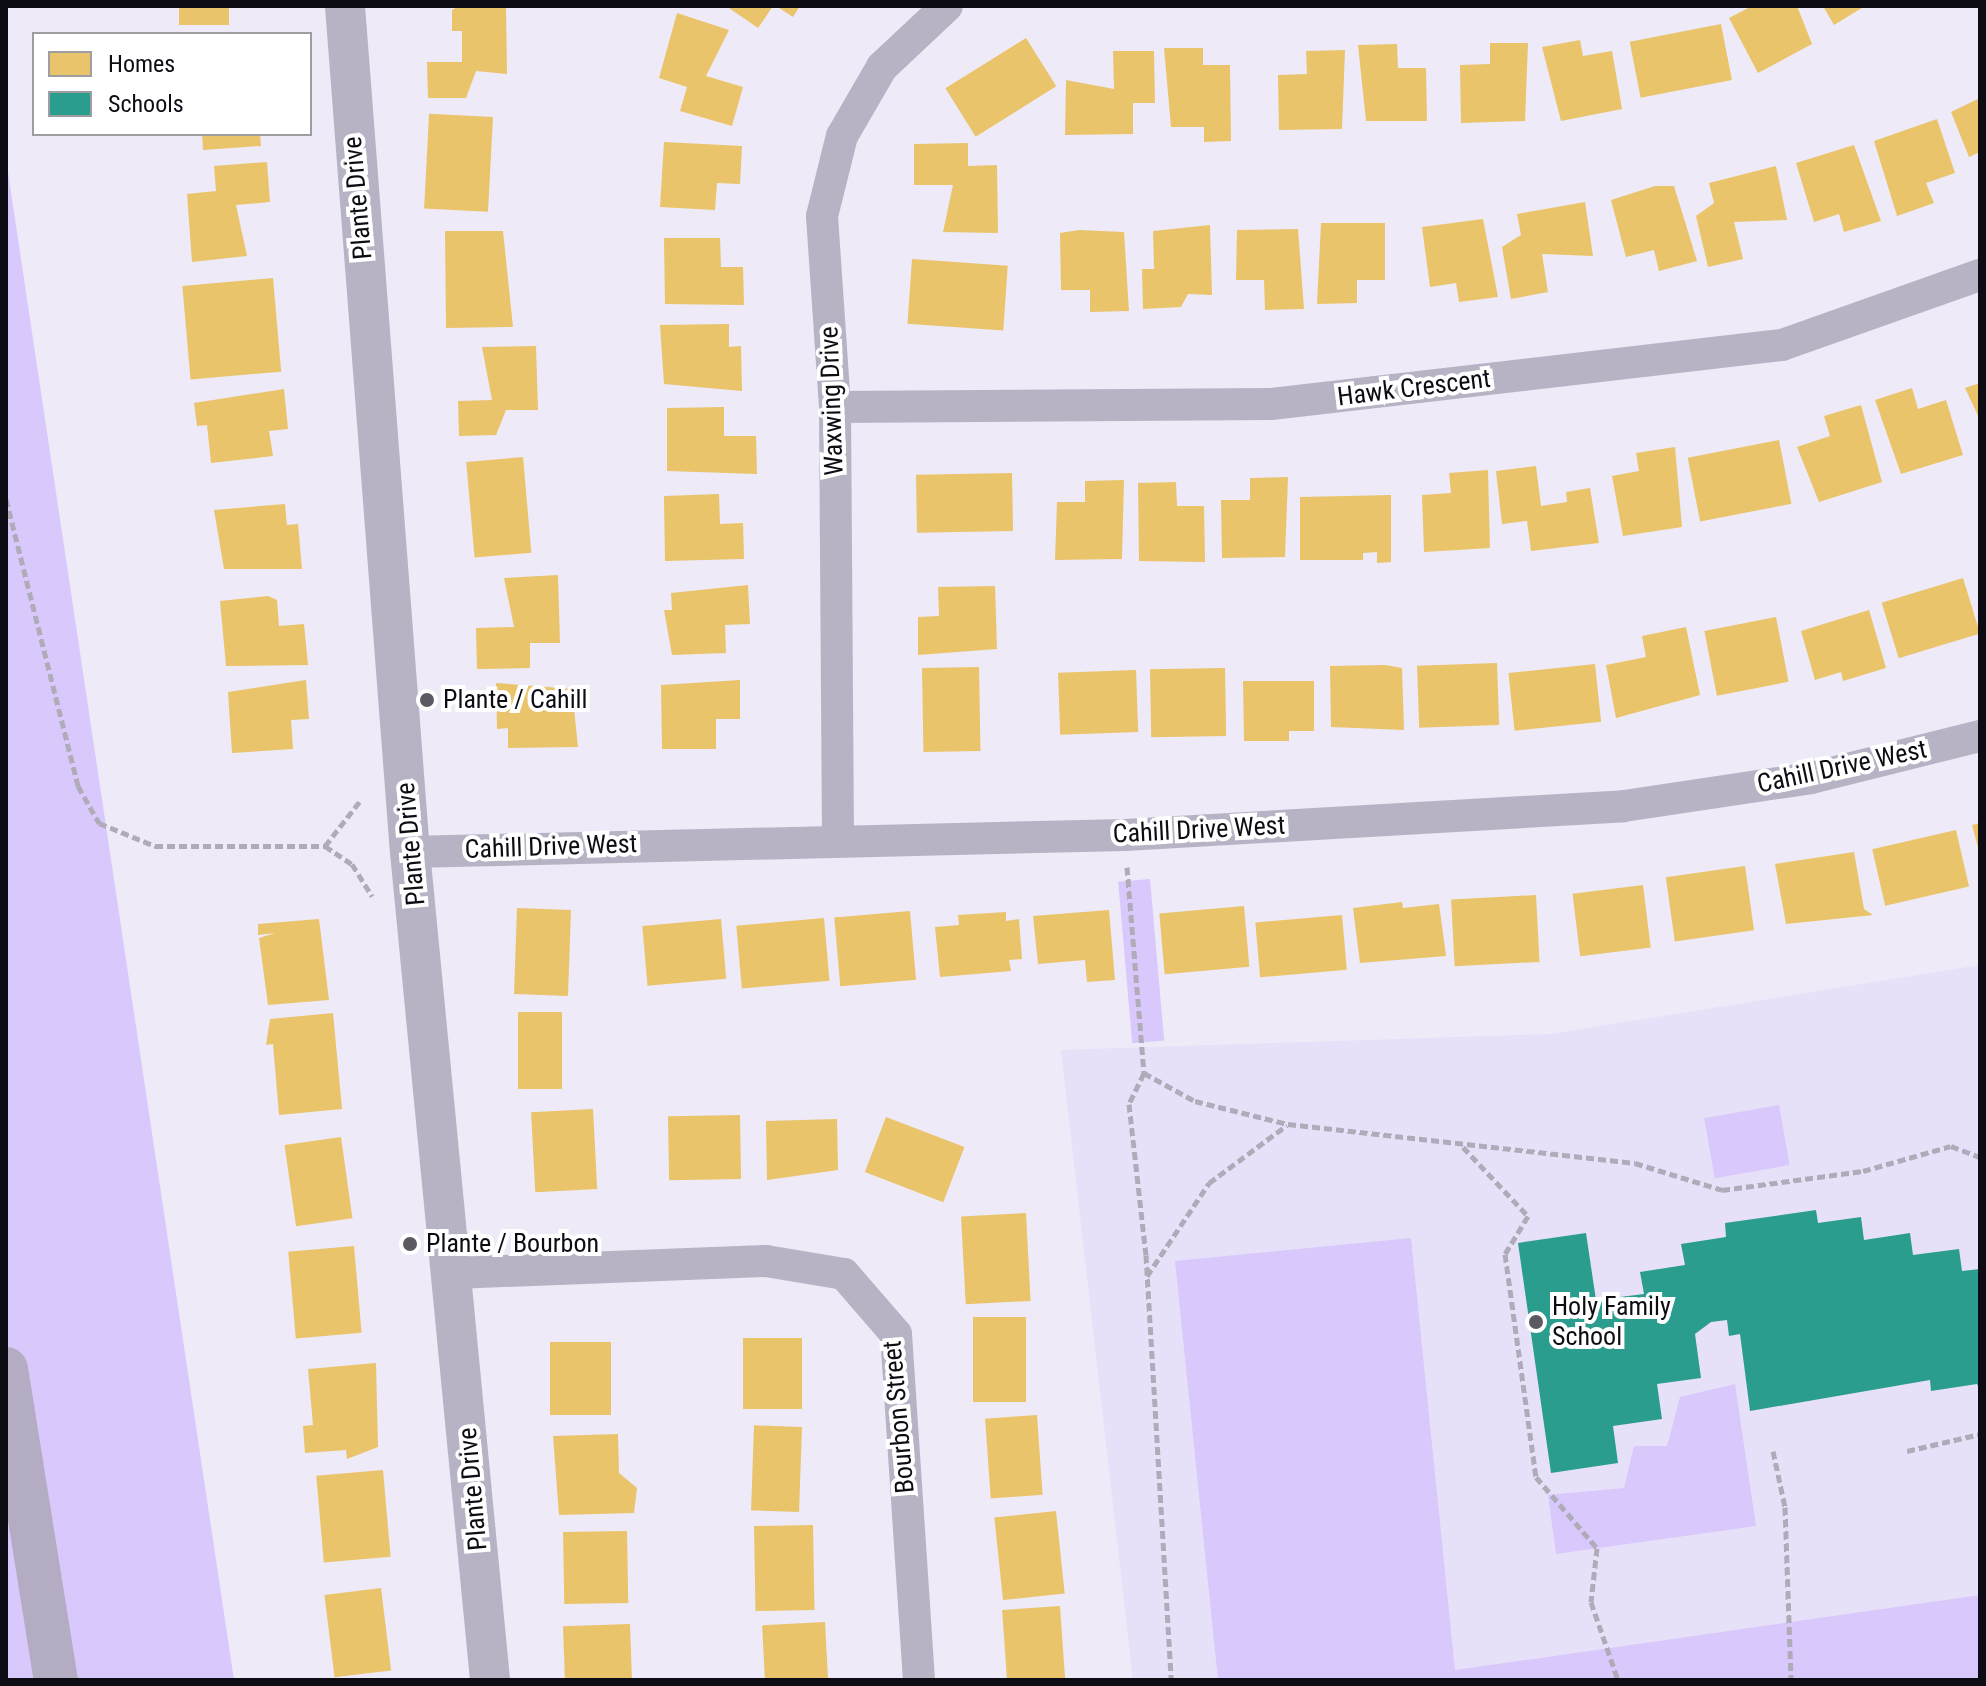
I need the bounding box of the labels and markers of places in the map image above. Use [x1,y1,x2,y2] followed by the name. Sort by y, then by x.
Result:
[443,684,588,716] place label: Plante / Cahill
[418,691,436,709] marker: Plante / Cahill
[426,1228,599,1260] place label: Plante / Bourbon
[401,1235,419,1253] marker: Plante / Bourbon
[1552,1291,1671,1352] place label: Holy Family School
[1527,1313,1545,1331] marker: Holy Family School

